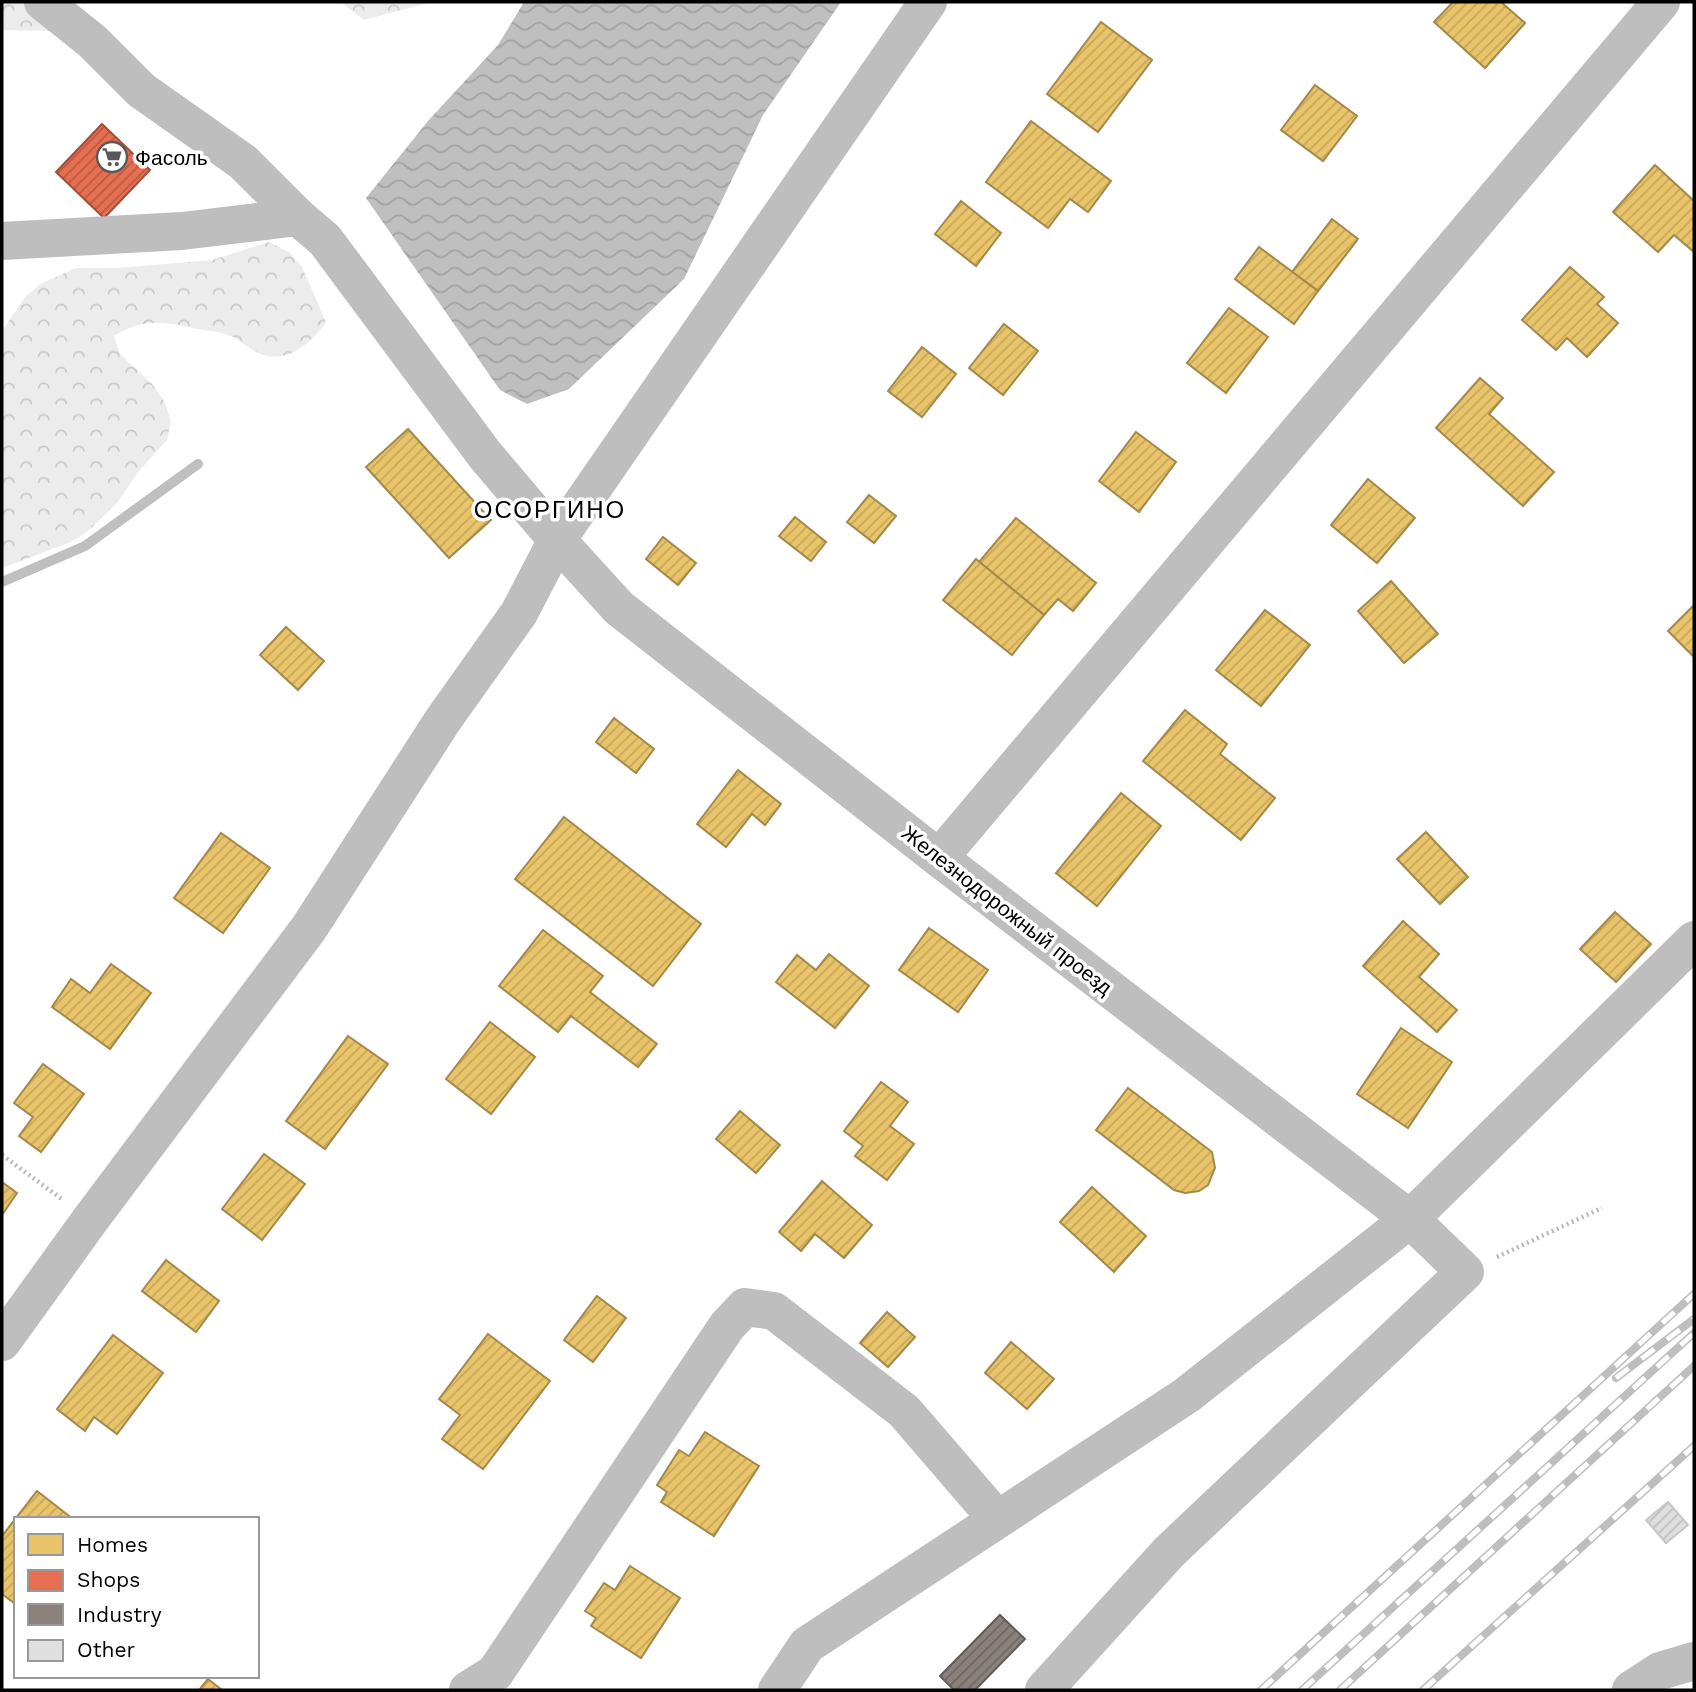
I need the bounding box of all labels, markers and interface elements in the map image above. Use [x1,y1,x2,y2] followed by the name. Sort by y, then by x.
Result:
[95,140,129,174] supermarket icon: Фасоль
[135,145,208,170] place label: Фасоль
[474,496,626,524] district label: ОСОРГИНО
[897,820,1117,1000] street label: Железнодорожный проезд
[14,1517,259,1678] legend
[77,1532,148,1557] text: Homes
[77,1567,140,1592] text: Shops
[77,1602,162,1627] text: Industry
[77,1637,136,1662] text: Other

